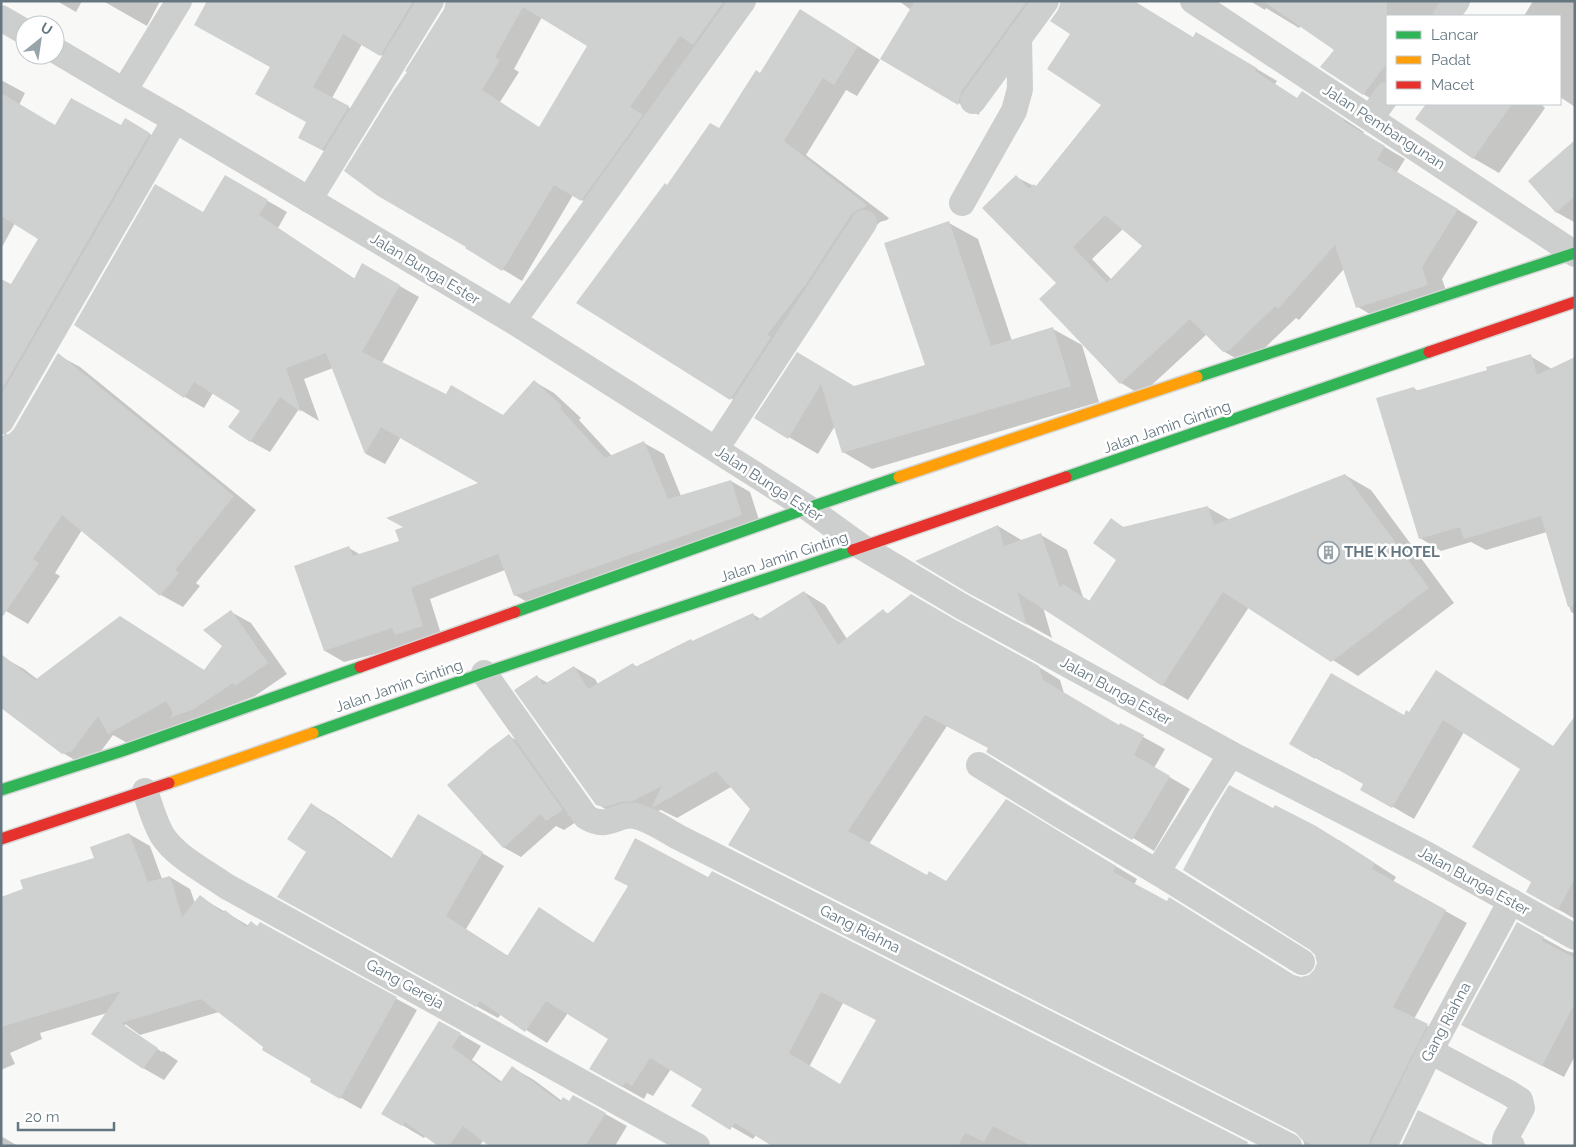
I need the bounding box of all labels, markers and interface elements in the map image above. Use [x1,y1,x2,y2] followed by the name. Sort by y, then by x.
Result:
[15,15,65,65] north arrow
[1386,15,1561,105] legend
[38,19,55,38] text: U
[1431,26,1479,44] text: Lancar
[1431,51,1471,69] text: Padat
[1431,76,1474,94] text: Macet
[1320,81,1448,173] street label: Jalan Pembangunan
[367,229,484,309] street label: Jalan Bunga Ester
[1101,397,1233,457] street label: Jalan Jamin Ginting
[712,443,827,526] street label: Jalan Bunga Ester
[718,528,850,586] street label: Jalan Jamin Ginting
[1316,540,1340,564] building icon: THE K HOTEL
[1344,543,1440,561] place label: THE K HOTEL
[1057,653,1175,729] street label: Jalan Bunga Ester
[333,656,465,716] street label: Jalan Jamin Ginting
[1415,843,1533,919] street label: Jalan Bunga Ester
[817,901,903,957] street label: Gang Riahna
[363,955,447,1013] street label: Gang Gereja
[1417,979,1475,1065] street label: Gang Riahna
[18,1100,114,1132] scale bar
[25,1108,60,1126] text: 20 m

